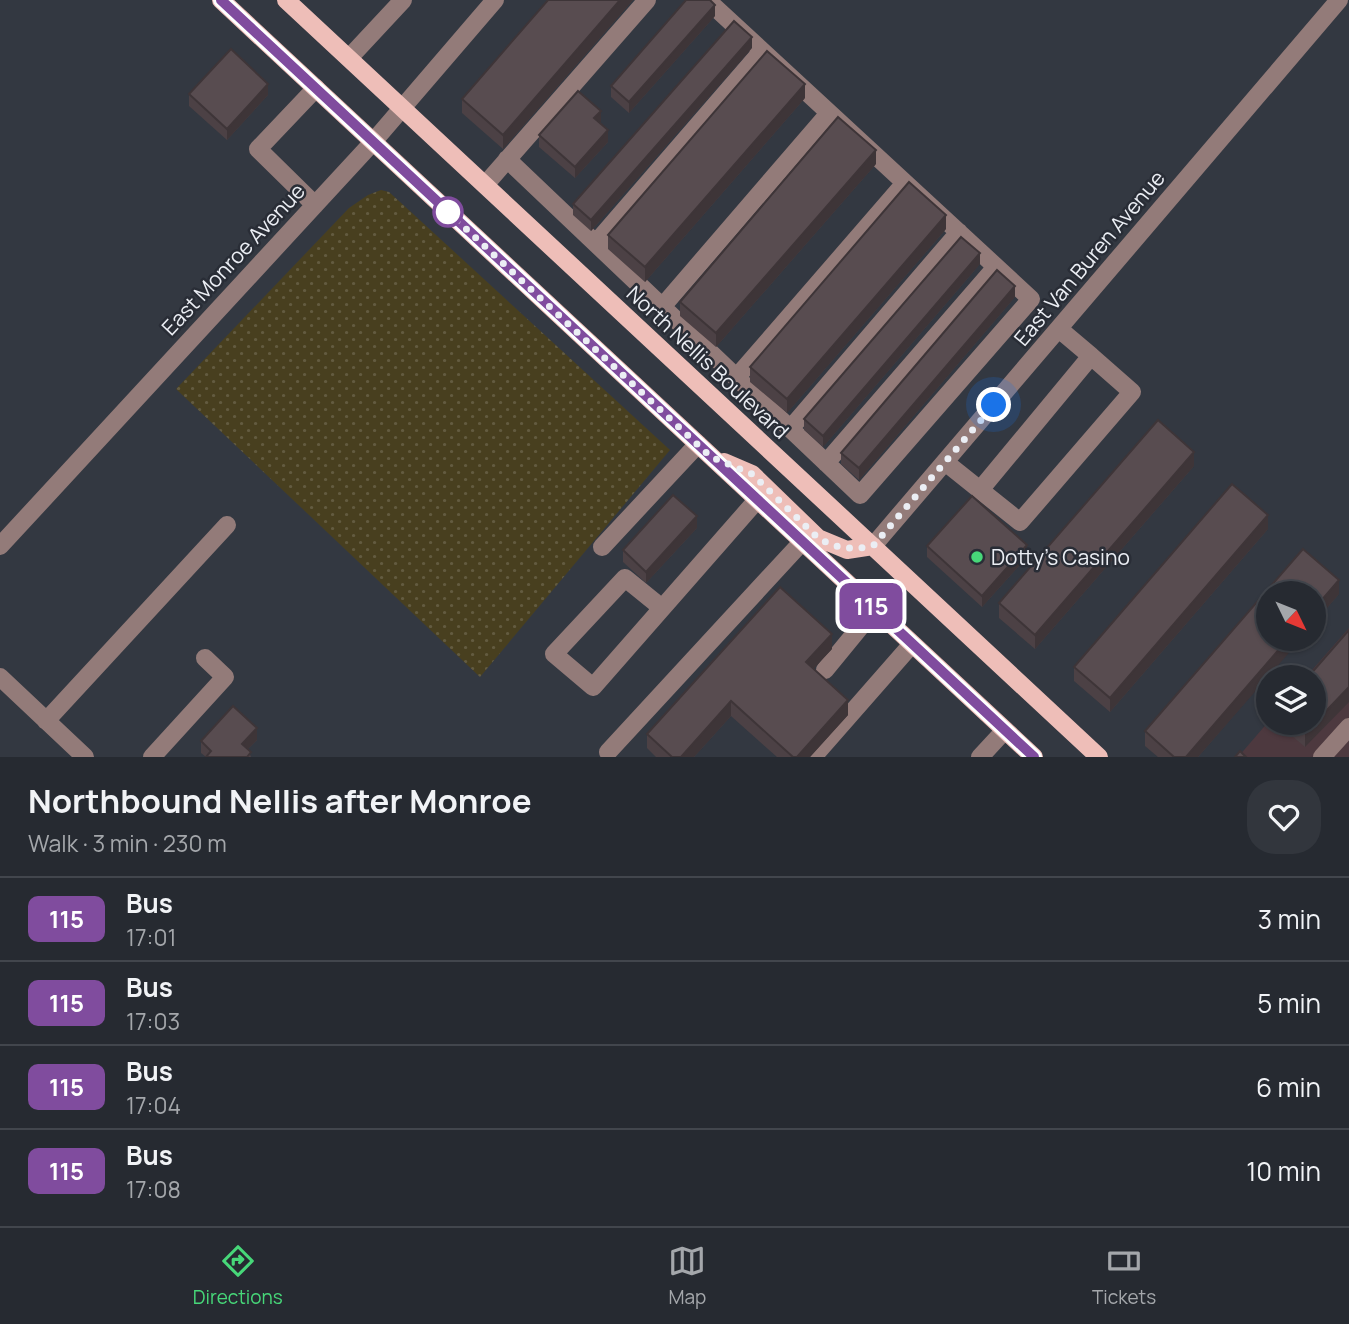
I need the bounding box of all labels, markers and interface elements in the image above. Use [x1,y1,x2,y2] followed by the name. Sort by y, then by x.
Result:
[1007,165,1171,351] street label: East Van Buren Avenue
[155,177,311,341] street label: East Monroe Avenue
[433,197,463,227] unlabelled marker
[621,279,795,445] street label: North Nellis Boulevard
[976,387,1011,422] your location
[991,543,1130,571] place label: Dotty's Casino
[969,549,985,565] marker: Dotty's Casino
[1256,581,1326,651] north arrow
[1256,581,1326,735] map controls
[831,583,911,629] line badge: 115
[853,589,889,622] text: 115
[1256,665,1326,735] button: layers
[28,778,532,823] text: Northbound Nellis after Monroe
[1247,780,1321,854] button: heart
[28,827,227,859] text: Walk · 3 min · 230 m
[126,885,173,921] text: Bus
[1258,901,1321,937] text: 3 min
[49,902,84,935] text: 115
[126,921,176,953] text: 17:01
[126,969,173,1005] text: Bus
[1257,985,1321,1021] text: 5 min
[49,986,84,1019] text: 115
[126,1005,180,1037] text: 17:03
[126,1053,173,1089] text: Bus
[1256,1069,1321,1105] text: 6 min
[49,1070,84,1103] text: 115
[126,1089,181,1121] text: 17:04
[126,1137,173,1173] text: Bus
[1246,1153,1321,1189] text: 10 min
[49,1154,84,1187] text: 115
[126,1173,181,1205] text: 17:08
[193,1242,283,1310] tab: Directions
[668,1242,706,1310] tab: Map
[1092,1242,1156,1310] tab: Tickets

